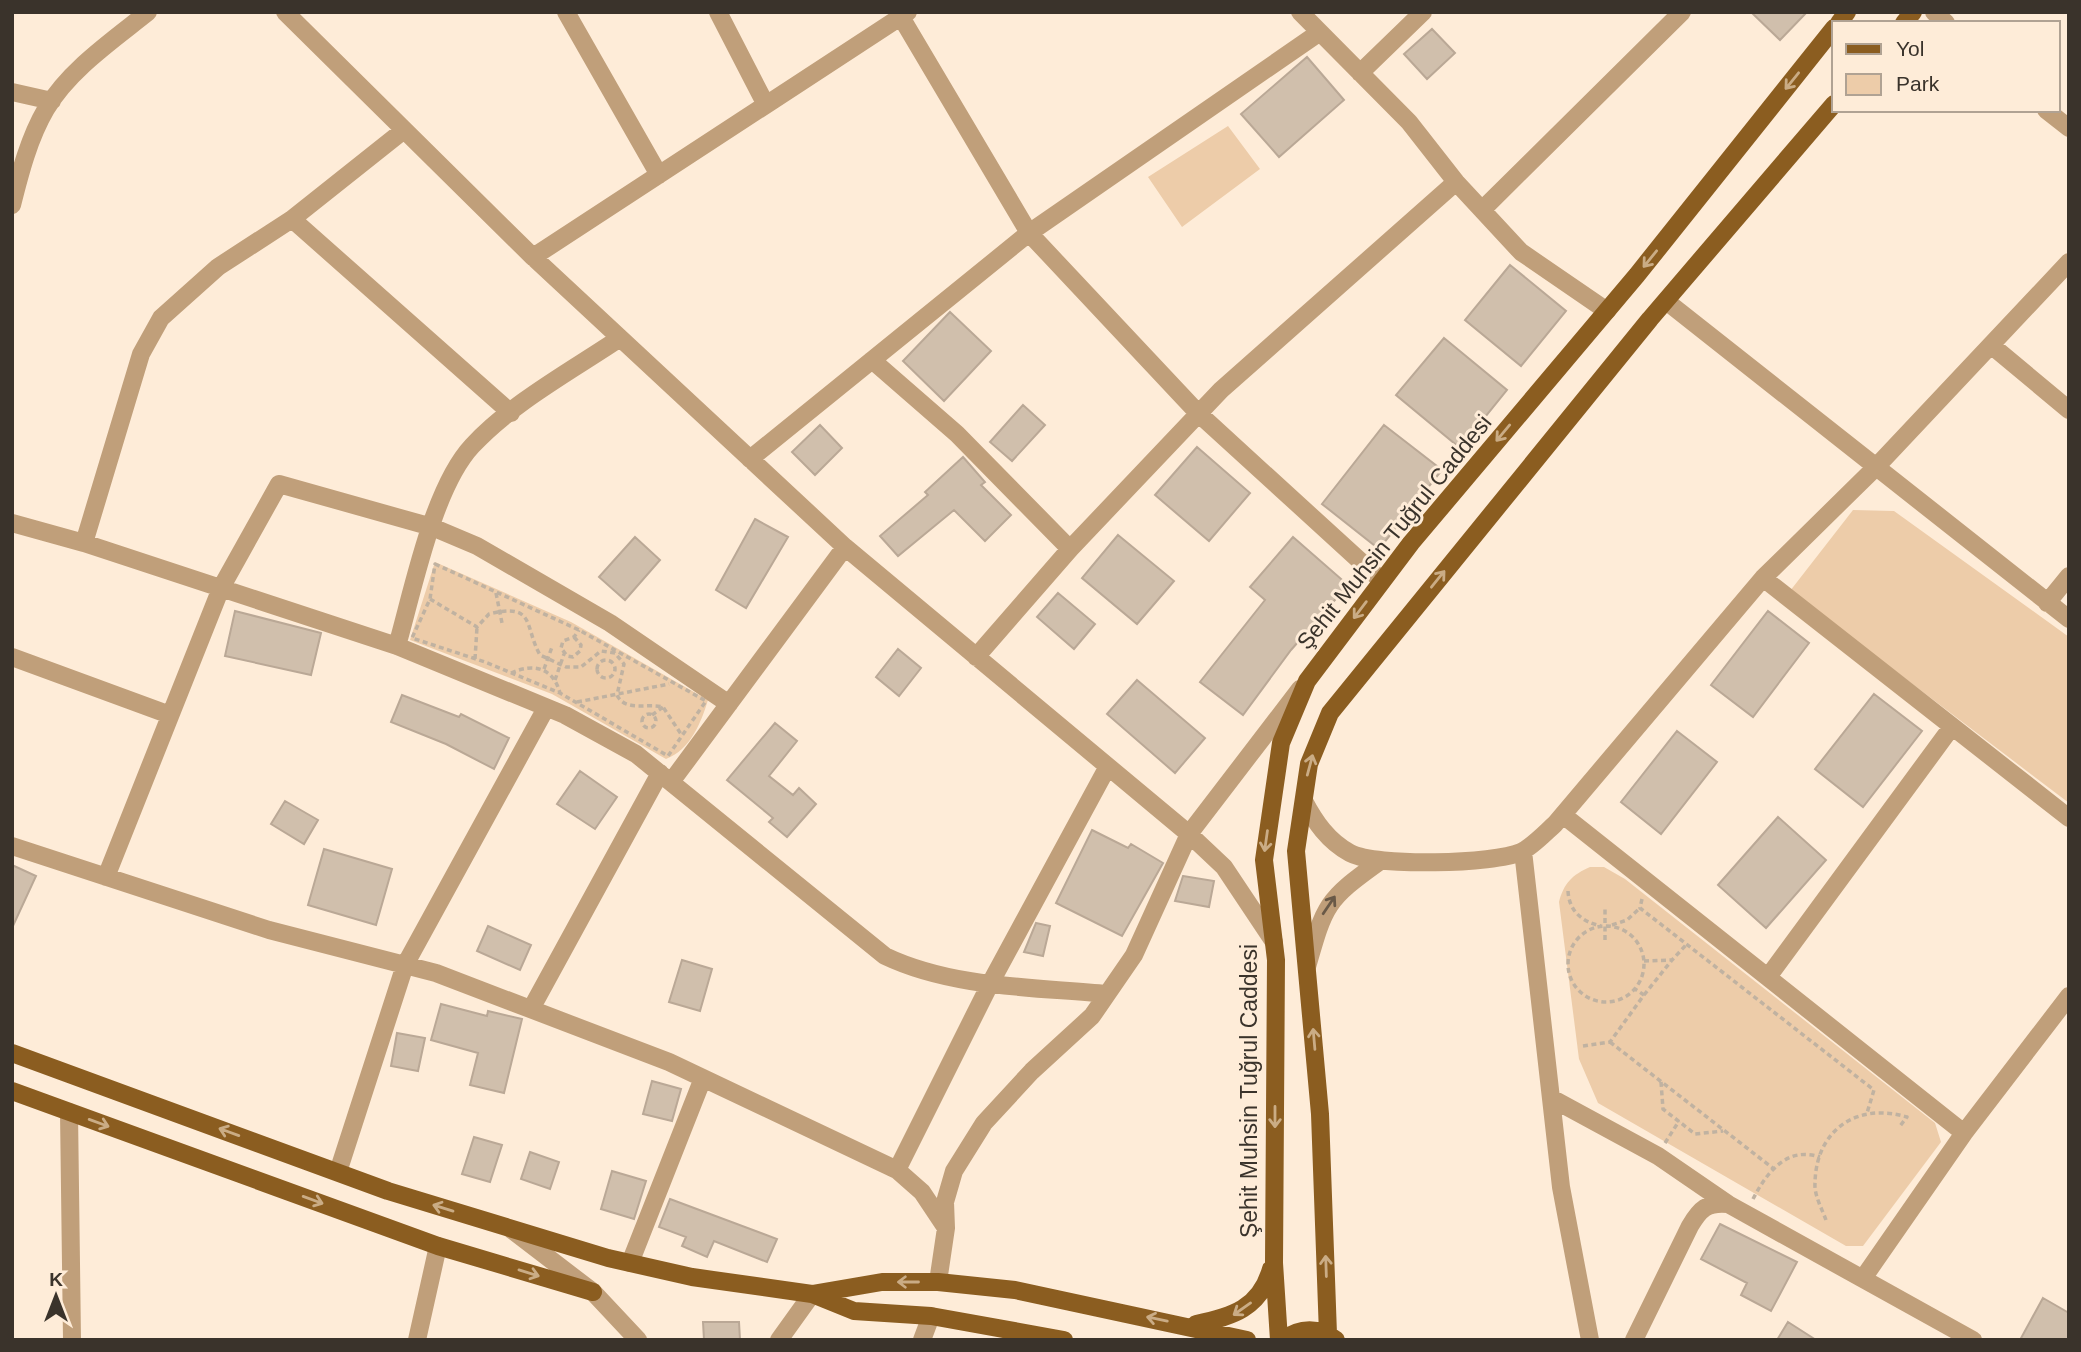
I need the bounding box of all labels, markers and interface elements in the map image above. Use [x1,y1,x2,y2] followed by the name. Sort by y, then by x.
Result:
[1832,21,2060,112] legend
[1896,37,1924,60] text: Yol
[1784,72,1799,90] one-way arrow
[1896,72,1940,95] text: Park
[1642,250,1657,268] one-way arrow
[1291,410,1497,654] street label: Şehit Muhsin Tuğrul Caddesi
[1495,424,1511,442] one-way arrow
[1431,571,1446,589] one-way arrow
[1353,600,1368,619] one-way arrow
[1304,754,1317,776] one-way arrow
[1260,829,1273,852] one-way arrow
[1322,896,1336,915] one-way arrow
[1236,944,1262,1238] street label: Şehit Muhsin Tuğrul Caddesi
[1307,1028,1320,1051] one-way arrow
[1268,1105,1282,1128] one-way arrow
[88,1118,110,1130] one-way arrow
[218,1125,240,1137] one-way arrow
[302,1195,324,1207] one-way arrow
[433,1200,455,1213] one-way arrow
[1319,1255,1332,1278] one-way arrow
[21,1261,91,1331] north arrow
[517,1268,539,1281] one-way arrow
[49,1269,63,1290] text: K
[897,1275,920,1289] one-way arrow
[1233,1302,1252,1316] one-way arrow
[1146,1312,1169,1326] one-way arrow

